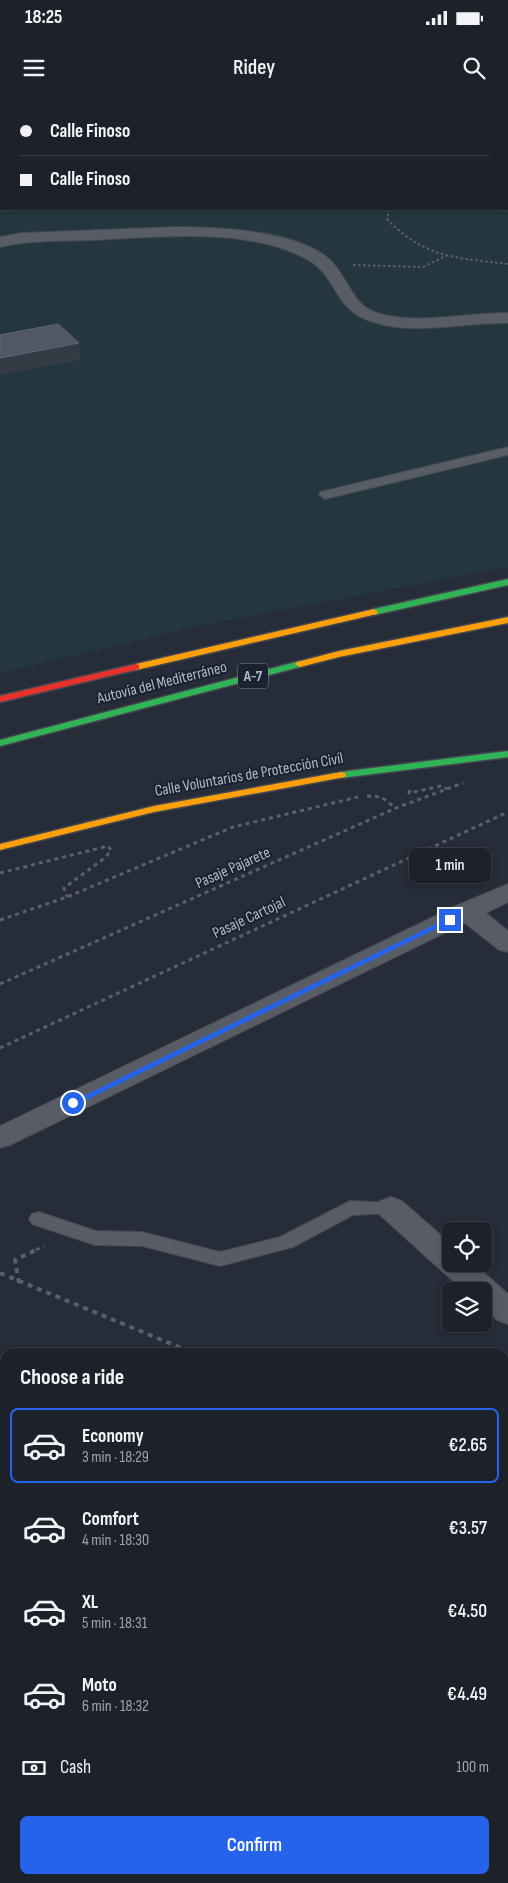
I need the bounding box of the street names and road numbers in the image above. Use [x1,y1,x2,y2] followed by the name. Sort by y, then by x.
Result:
[94,658,229,709] street label: Autovía del Mediterráneo
[238,664,268,688] road number: A-7
[153,749,345,801] street label: Calle Voluntarios de Protección Civíl
[193,843,273,893] street label: Pasaje Pajarete
[210,893,288,943] street label: Pasaje Cartojal

